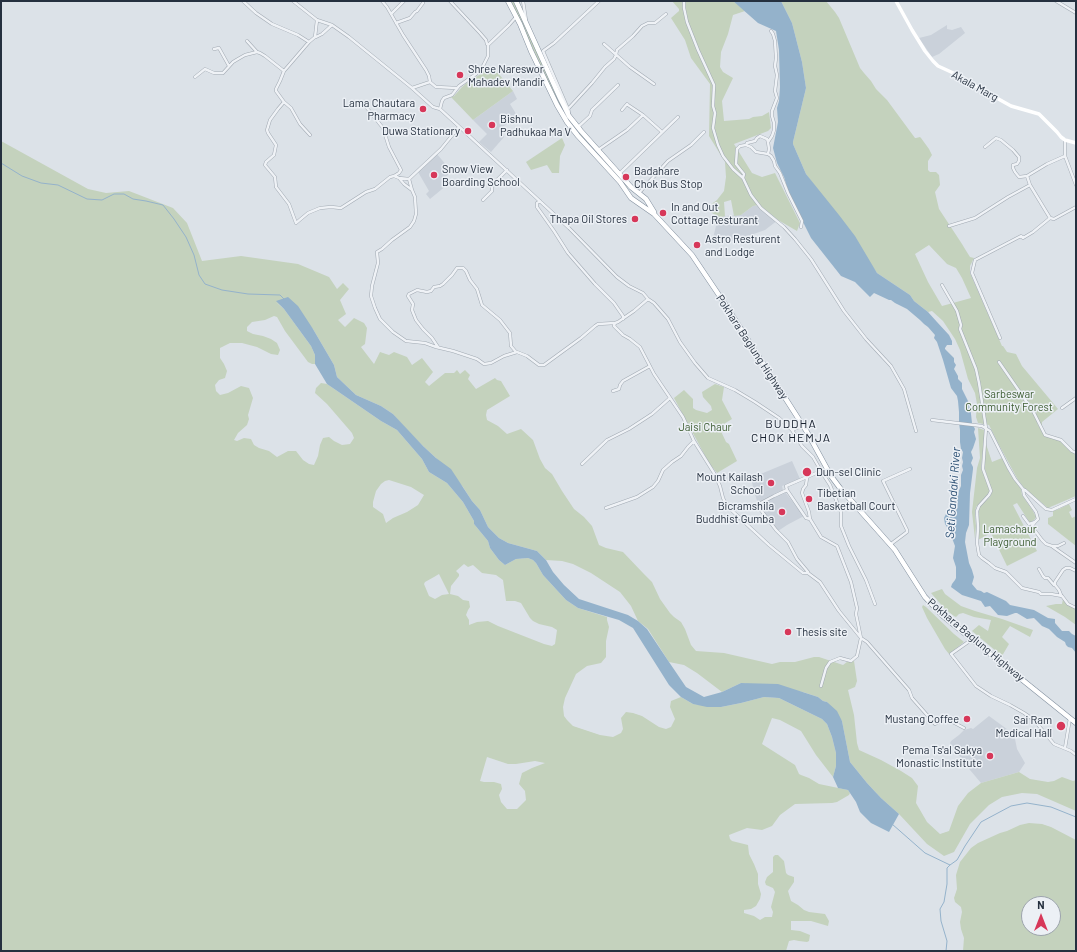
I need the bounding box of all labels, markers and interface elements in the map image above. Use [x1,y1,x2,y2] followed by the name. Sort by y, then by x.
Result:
[468,62,544,88] place label: Shree Nareswor Mahadev Mandir
[949,68,1001,104] street label: Akala Marg
[455,70,465,80] marker: Shree Nareswor Mahadev Mandir
[343,96,415,122] place label: Lama Chautara Pharmacy
[418,104,428,114] marker: Lama Chautara Pharmacy
[500,112,571,138] place label: Bishnu Padhukaa Ma V
[487,120,497,130] marker: Bishnu Padhukaa Ma V
[382,124,460,138] place label: Duwa Stationary
[463,126,473,136] marker: Duwa Stationary
[442,162,520,188] place label: Snow View Boarding School
[634,164,703,190] place label: Badahare Chok Bus Stop
[429,170,439,180] marker: Snow View Boarding School
[621,172,631,182] marker: Badahare Chok Bus Stop
[671,200,758,226] place label: In and Out Cottage Resturant
[658,208,668,218] marker: In and Out Cottage Resturant
[550,212,627,226] place label: Thapa Oil Stores
[630,214,640,224] marker: Thapa Oil Stores
[705,232,780,258] place label: Astro Resturent and Lodge
[692,240,702,250] marker: Astro Resturent and Lodge
[713,292,791,402] street label: Pokhara Baglung Highway
[965,387,1053,413] park label: Sarbeswar Community Forest
[751,417,831,445] district label: BUDDHA CHOK HEMJA
[678,420,732,434] park label: Jaisi Chaur
[943,447,963,539] water label: Seti Gandaki River
[816,465,881,479] place label: Dun-sel Clinic
[801,466,813,478] marker: Dun-sel Clinic
[697,470,763,496] place label: Mount Kailash School
[766,478,776,488] marker: Mount Kailash School
[817,486,895,512] place label: Tibetian Basketball Court
[804,494,814,504] marker: Tibetian Basketball Court
[696,499,774,525] place label: Bicramshila Buddhist Gumba
[777,507,787,517] marker: Bicramshila Buddhist Gumba
[983,522,1037,548] park label: Lamachaur Playground
[925,596,1027,684] street label: Pokhara Baglung Highway
[796,625,847,639] place label: Thesis site
[783,627,793,637] marker: Thesis site
[885,712,959,726] place label: Mustang Coffee
[996,713,1052,739] place label: Sai Ram Medical Hall
[962,714,972,724] marker: Mustang Coffee
[1055,720,1067,732] marker: Sai Ram Medical Hall
[896,743,982,769] place label: Pema Ts'al Sakya Monastic Institute
[985,751,995,761] marker: Pema Ts'al Sakya Monastic Institute
[1021,896,1061,936] north arrow
[1037,898,1045,911] text: N

